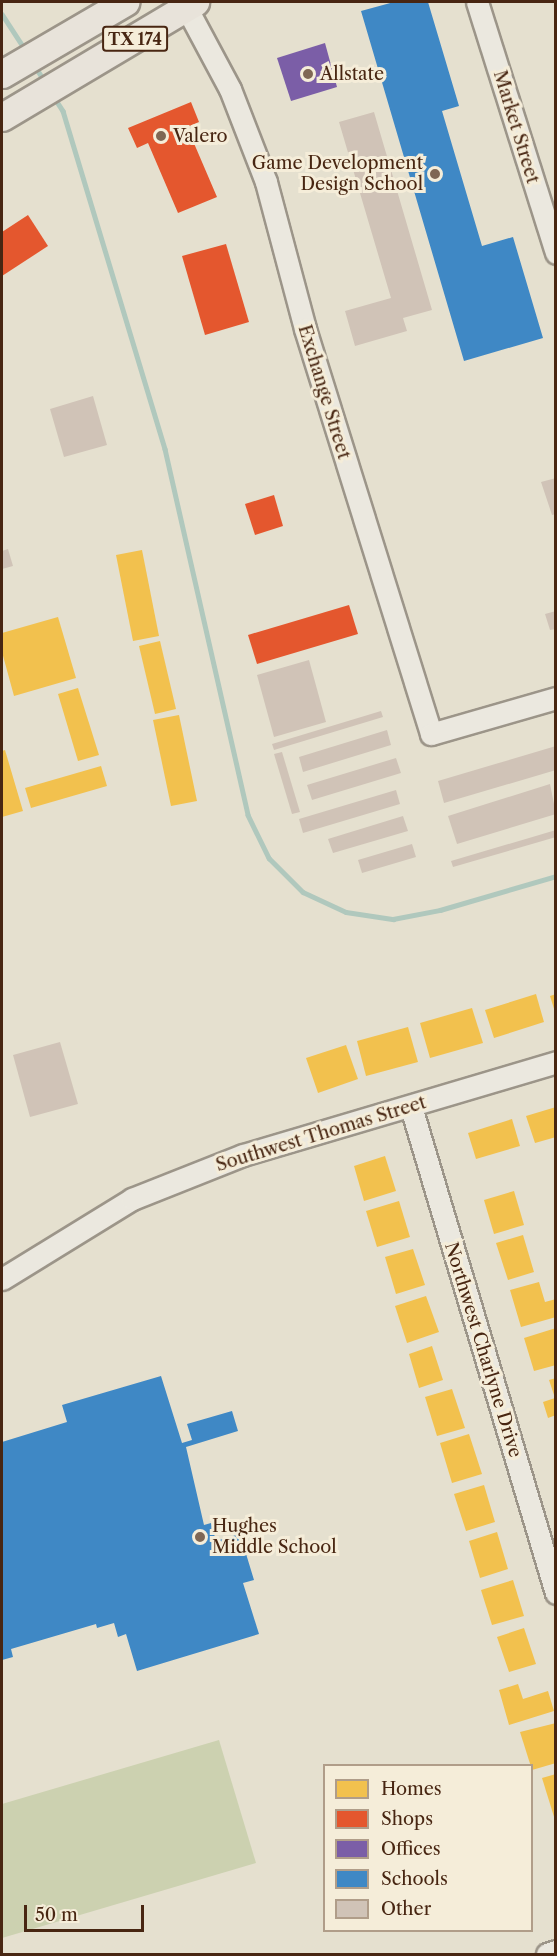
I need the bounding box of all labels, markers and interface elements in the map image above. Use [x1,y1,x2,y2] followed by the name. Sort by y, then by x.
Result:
[100,26,170,52] road number: TX 174
[320,63,384,85] place label: Allstate
[301,67,315,81] marker: Allstate
[489,68,543,186] street label: Market Street
[173,125,228,147] place label: Valero
[154,129,168,143] marker: Valero
[252,153,423,195] place label: Game Development Design School
[428,167,442,181] marker: Game Development Design School
[293,322,355,462] street label: Exchange Street
[213,1092,429,1176] street label: Southwest Thomas Street
[440,1240,526,1460] street label: Northwest Charlyne Drive
[212,1516,337,1558] place label: Hughes Middle School
[193,1530,207,1544] marker: Hughes Middle School
[323,1764,533,1932] legend
[381,1778,442,1800] text: Homes
[381,1808,433,1830] text: Shops
[381,1838,441,1860] text: Offices
[381,1868,448,1890] text: Schools
[27,1893,147,1931] scale bar
[381,1898,431,1920] text: Other
[35,1904,78,1926] text: 50 m

